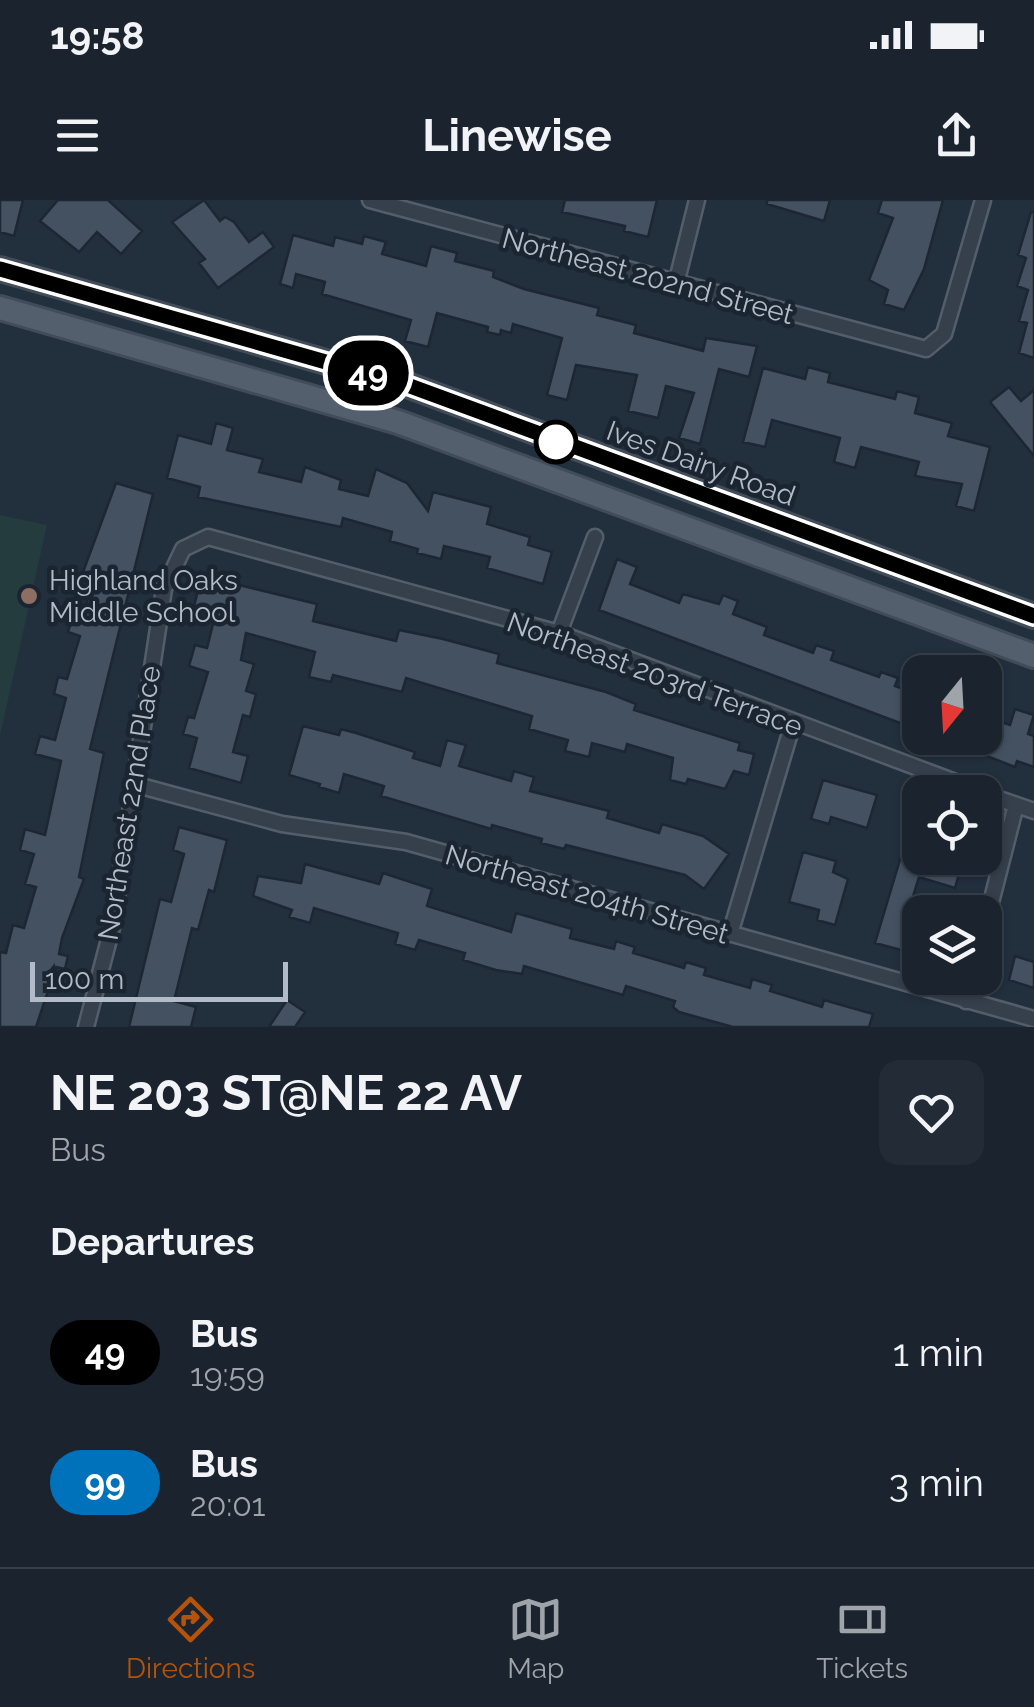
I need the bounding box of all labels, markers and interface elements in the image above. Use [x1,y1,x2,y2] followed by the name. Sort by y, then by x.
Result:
[50,13,145,58] text: 19:58
[50,108,105,163] icon: menu
[929,108,984,163] icon: share
[422,109,612,162] text: Linewise
[499,222,798,331] street label: Northeast 202nd Street
[323,340,413,406] line badge: 49
[348,353,388,394] text: 49
[602,414,800,513] street label: Ives Dairy Road
[535,421,577,463] unlabelled marker
[49,564,238,629] place label: Highland Oaks Middle School
[18,585,40,607] marker: Highland Oaks Middle School
[503,606,807,743] street label: Northeast 203rd Terrace
[902,655,1002,755] north arrow
[902,655,1002,995] map controls
[92,664,167,943] street label: Northeast 22nd Place
[902,775,1002,875] button: locate
[442,838,733,951] street label: Northeast 204th Street
[902,895,1002,995] button: layers
[30,957,288,1001] scale bar
[45,963,124,996] text: 100 m
[879,1060,984,1165] button: heart
[50,1065,522,1121] text: NE 203 ST@NE 22 AV
[50,1131,106,1168] text: Bus
[50,1219,255,1264] text: Departures
[190,1311,258,1356] text: Bus
[893,1330,984,1375] text: 1 min
[85,1332,125,1373] text: 49
[190,1356,265,1393] text: 19:59
[190,1441,258,1486] text: Bus
[889,1460,984,1505] text: 3 min
[84,1462,126,1503] text: 99
[190,1486,266,1523] text: 20:01
[126,1592,255,1685] tab: Directions
[507,1592,564,1685] tab: Map
[816,1592,908,1685] tab: Tickets

